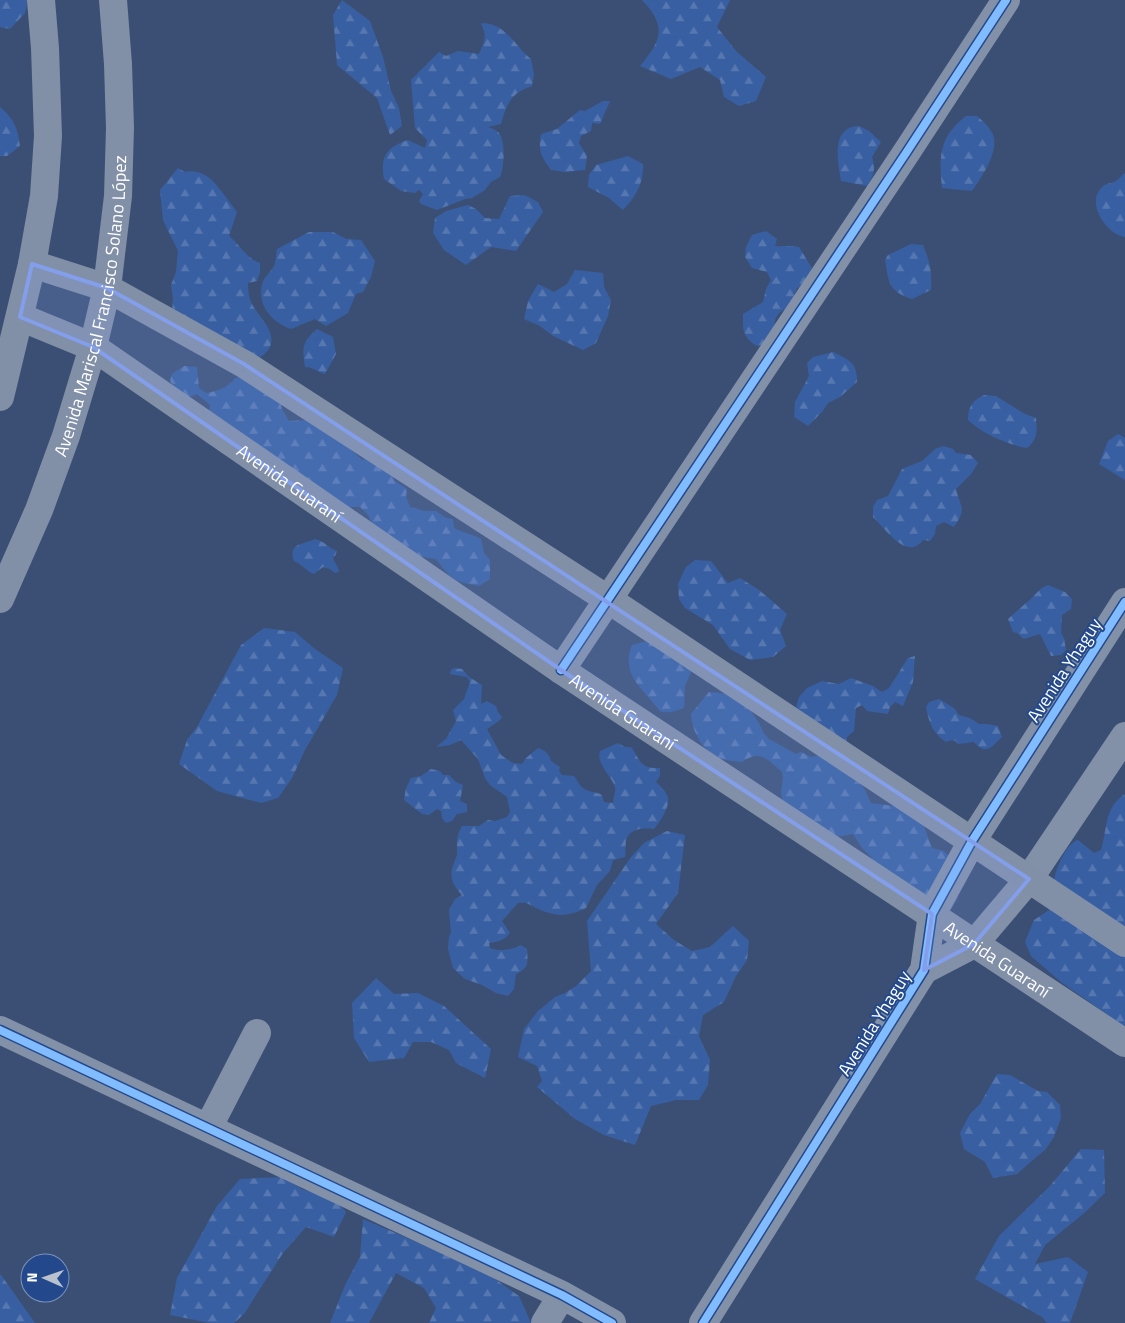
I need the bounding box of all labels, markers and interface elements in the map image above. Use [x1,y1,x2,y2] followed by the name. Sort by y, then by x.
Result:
[46,155,133,460] street label: Avenida Mariscal Francisco Solano López
[232,437,350,530] street label: Avenida Guaraní
[1020,612,1108,728] street label: Avenida Yhaguy
[564,666,683,757] street label: Avenida Guaraní
[939,914,1058,1005] street label: Avenida Guaraní
[831,965,917,1081] street label: Avenida Yhaguy
[20,1253,70,1303] north arrow
[21,1272,42,1283] text: N

